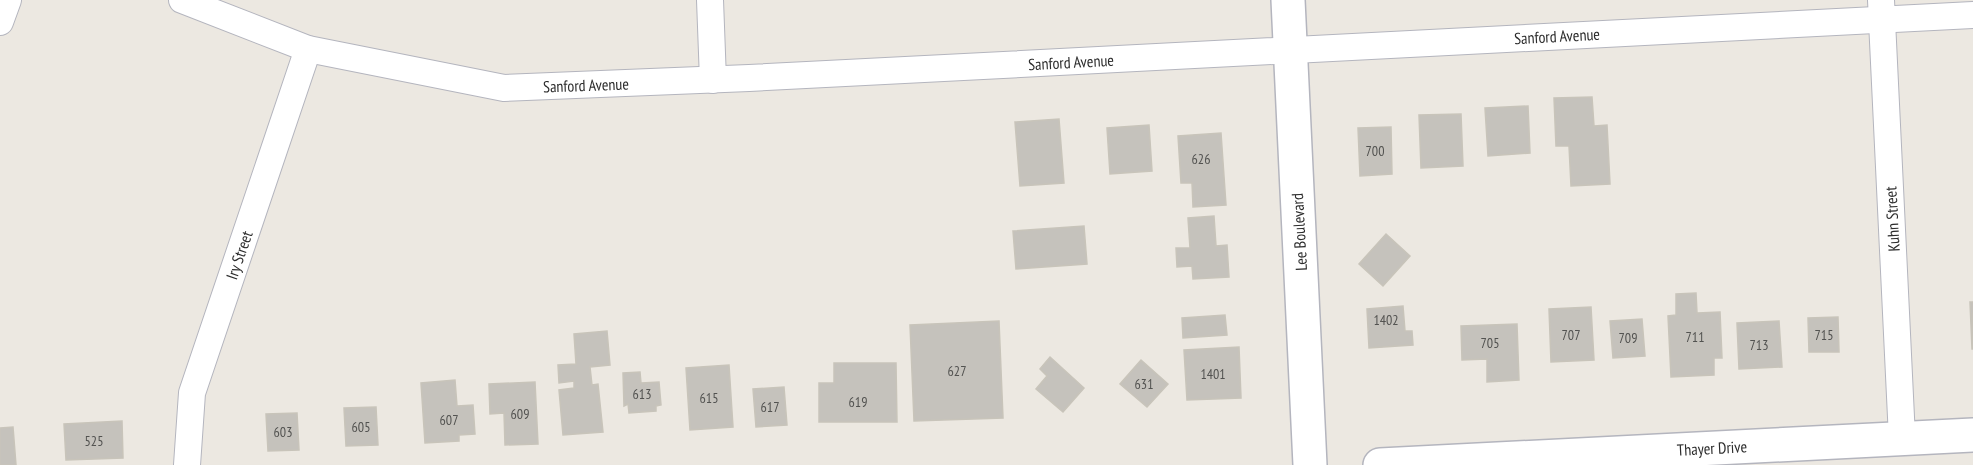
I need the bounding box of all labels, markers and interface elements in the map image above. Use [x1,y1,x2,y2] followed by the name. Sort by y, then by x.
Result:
[1514,24,1600,48] street label: Sanford Avenue
[1028,50,1114,74] street label: Sanford Avenue
[543,74,629,96] street label: Sanford Avenue
[1366,142,1384,160] house number: 700
[1192,150,1210,168] house number: 626
[1880,185,1904,252] street label: Kuhn Street
[1287,193,1311,271] street label: Lee Boulevard
[221,227,257,282] street label: Iry Street
[1373,311,1399,329] house number: 1402
[1562,326,1580,344] house number: 707
[1815,326,1833,344] house number: 715
[1686,328,1704,346] house number: 711
[1619,329,1637,347] house number: 709
[1481,334,1499,352] house number: 705
[1750,336,1768,354] house number: 713
[948,362,966,380] house number: 627
[1200,365,1226,383] house number: 1401
[1135,375,1153,393] house number: 631
[633,385,651,403] house number: 613
[700,389,718,407] house number: 615
[849,393,867,411] house number: 619
[761,398,779,416] house number: 617
[511,405,529,423] house number: 609
[440,411,458,429] house number: 607
[352,418,370,436] house number: 605
[274,423,292,441] house number: 603
[85,432,103,450] house number: 525
[1676,436,1748,460] street label: Thayer Drive

